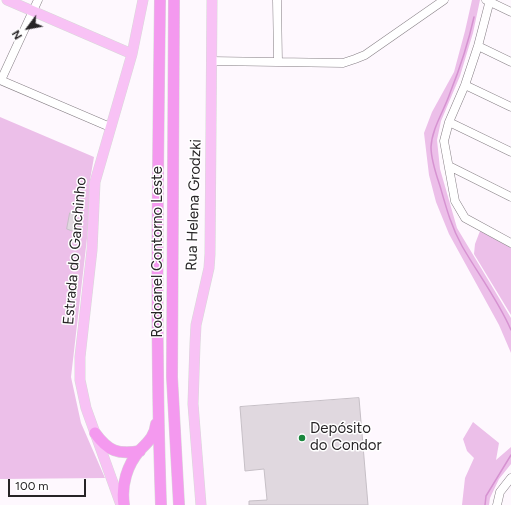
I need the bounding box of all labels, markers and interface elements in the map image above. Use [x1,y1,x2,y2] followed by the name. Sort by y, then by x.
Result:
[8,8,48,48] north arrow
[10,28,25,42] text: N
[183,139,205,271] street label: Rua Helena Grodzki
[149,166,167,338] street label: Rodoanel Contorno Leste
[60,176,90,326] street label: Estrada do Ganchinho
[310,420,382,455] place label: Depósito do Condor
[297,433,307,443] marker: Depósito do Condor
[10,471,88,497] scale bar
[15,479,49,493] text: 100 m

